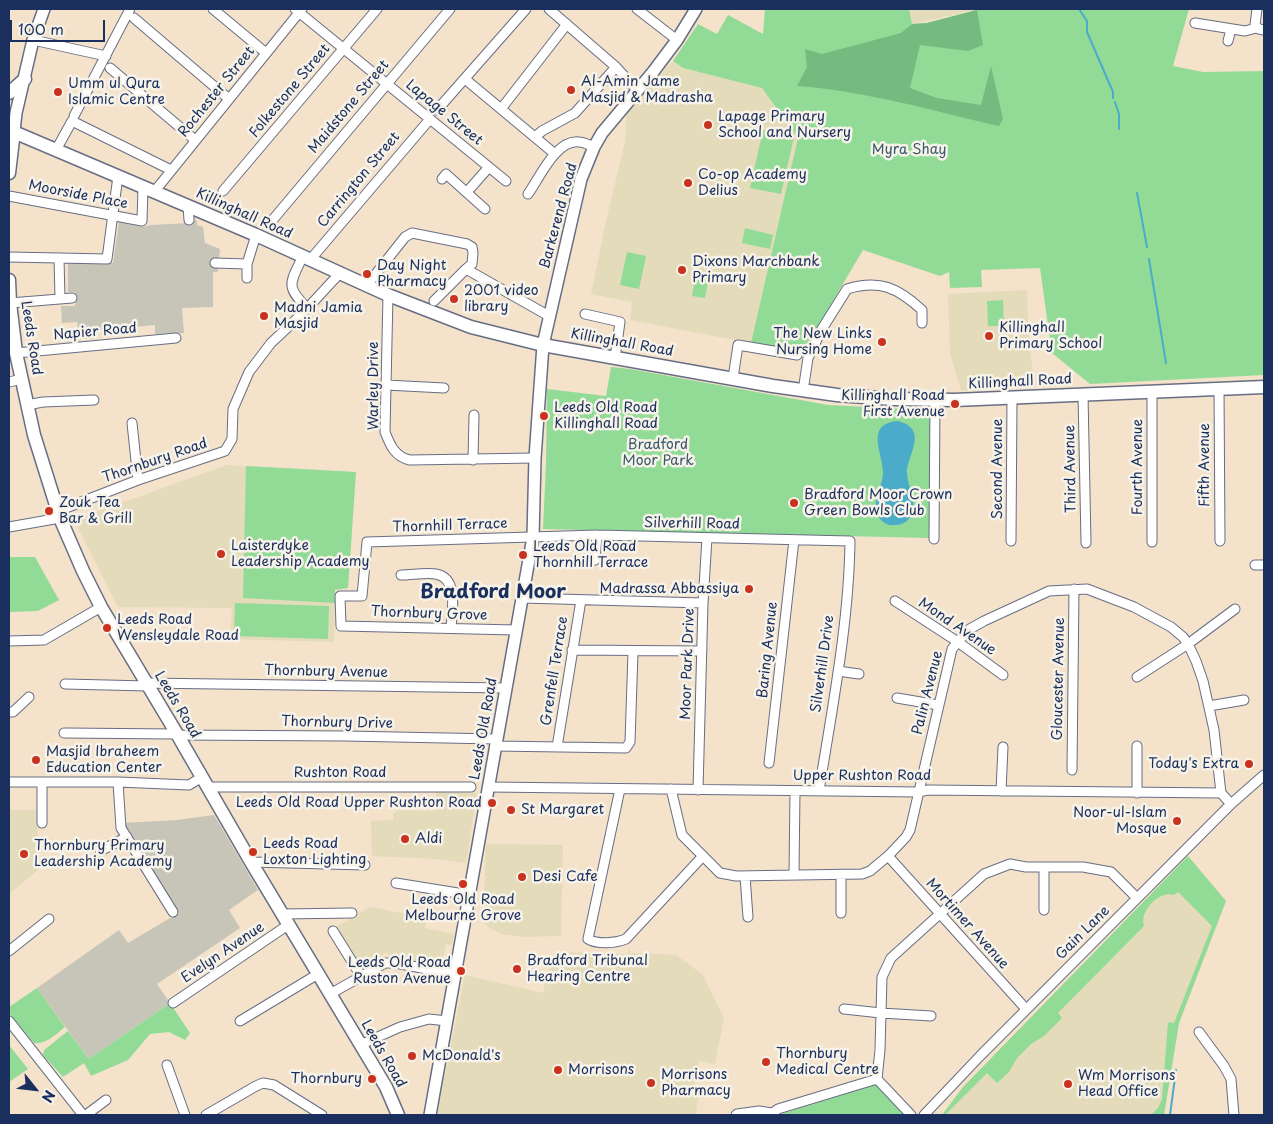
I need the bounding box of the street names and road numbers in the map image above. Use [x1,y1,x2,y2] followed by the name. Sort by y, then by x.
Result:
[246,41,334,141] street label: Folkestone Street
[175,43,259,141] street label: Rochester Street
[305,57,393,157] street label: Maidstone Street
[402,77,486,149] street label: Lapage Street
[314,129,404,231] street label: Carrington Street
[537,161,581,271] street label: Barkerend Road
[27,177,129,213] street label: Moorside Place
[193,185,295,243] street label: Killinghall Road
[17,300,45,376] street label: Leeds Road
[53,320,137,344] street label: Napier Road
[569,326,675,360] street label: Killinghall Road
[366,342,382,430] street label: Warley Drive
[968,371,1072,393] street label: Killinghall Road
[990,419,1006,519] street label: Second Avenue
[1130,419,1146,515] street label: Fourth Avenue
[1197,423,1213,507] street label: Fifth Avenue
[1062,425,1080,513] street label: Third Avenue
[100,435,210,487] street label: Thornbury Road
[644,515,740,533] street label: Silverhill Road
[392,516,508,536] street label: Thornhill Terrace
[915,595,999,659] street label: Mond Avenue
[755,601,781,699] street label: Baring Avenue
[370,604,488,624] street label: Thornbury Grove
[678,608,698,720] street label: Moor Park Drive
[808,614,838,714] street label: Silverhill Drive
[538,615,572,727] street label: Grenfell Terrace
[1050,617,1068,741] street label: Gloucester Avenue
[909,649,947,737] street label: Palin Avenue
[264,663,388,681] street label: Thornbury Avenue
[150,668,204,742] street label: Leeds Road
[467,677,501,781] street label: Leeds Old Road
[281,714,393,732] street label: Thornbury Drive
[294,765,386,781] street label: Rushton Road
[793,768,931,784] street label: Upper Rushton Road
[922,875,1012,973] street label: Mortimer Avenue
[1053,903,1113,963] street label: Gain Lane
[178,919,268,987] street label: Evelyn Avenue
[357,1017,409,1091] street label: Leeds Road

